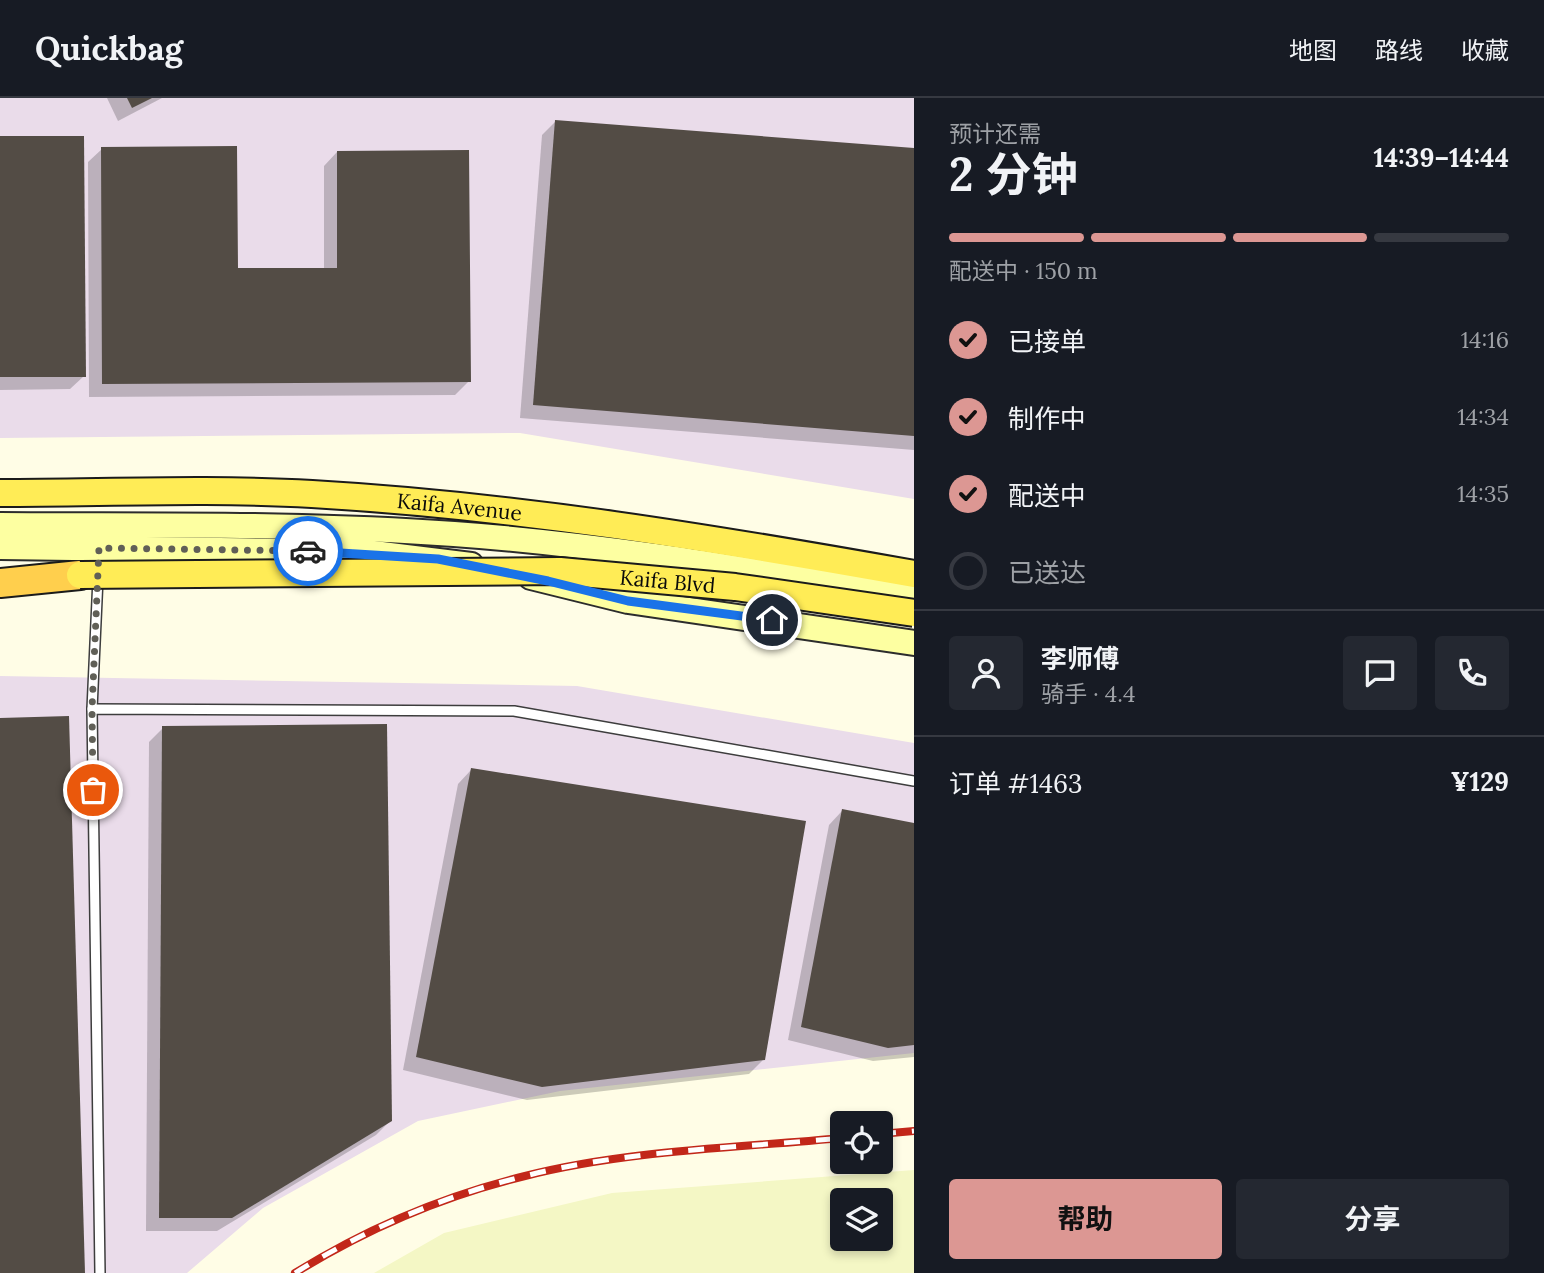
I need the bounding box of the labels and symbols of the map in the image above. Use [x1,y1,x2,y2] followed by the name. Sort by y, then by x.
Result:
[396,487,524,526] street label: Kaifa Avenue
[273,516,343,586] courier
[618,563,717,599] street label: Kaifa Blvd
[742,590,802,650] pin
[63,760,123,820] pin

